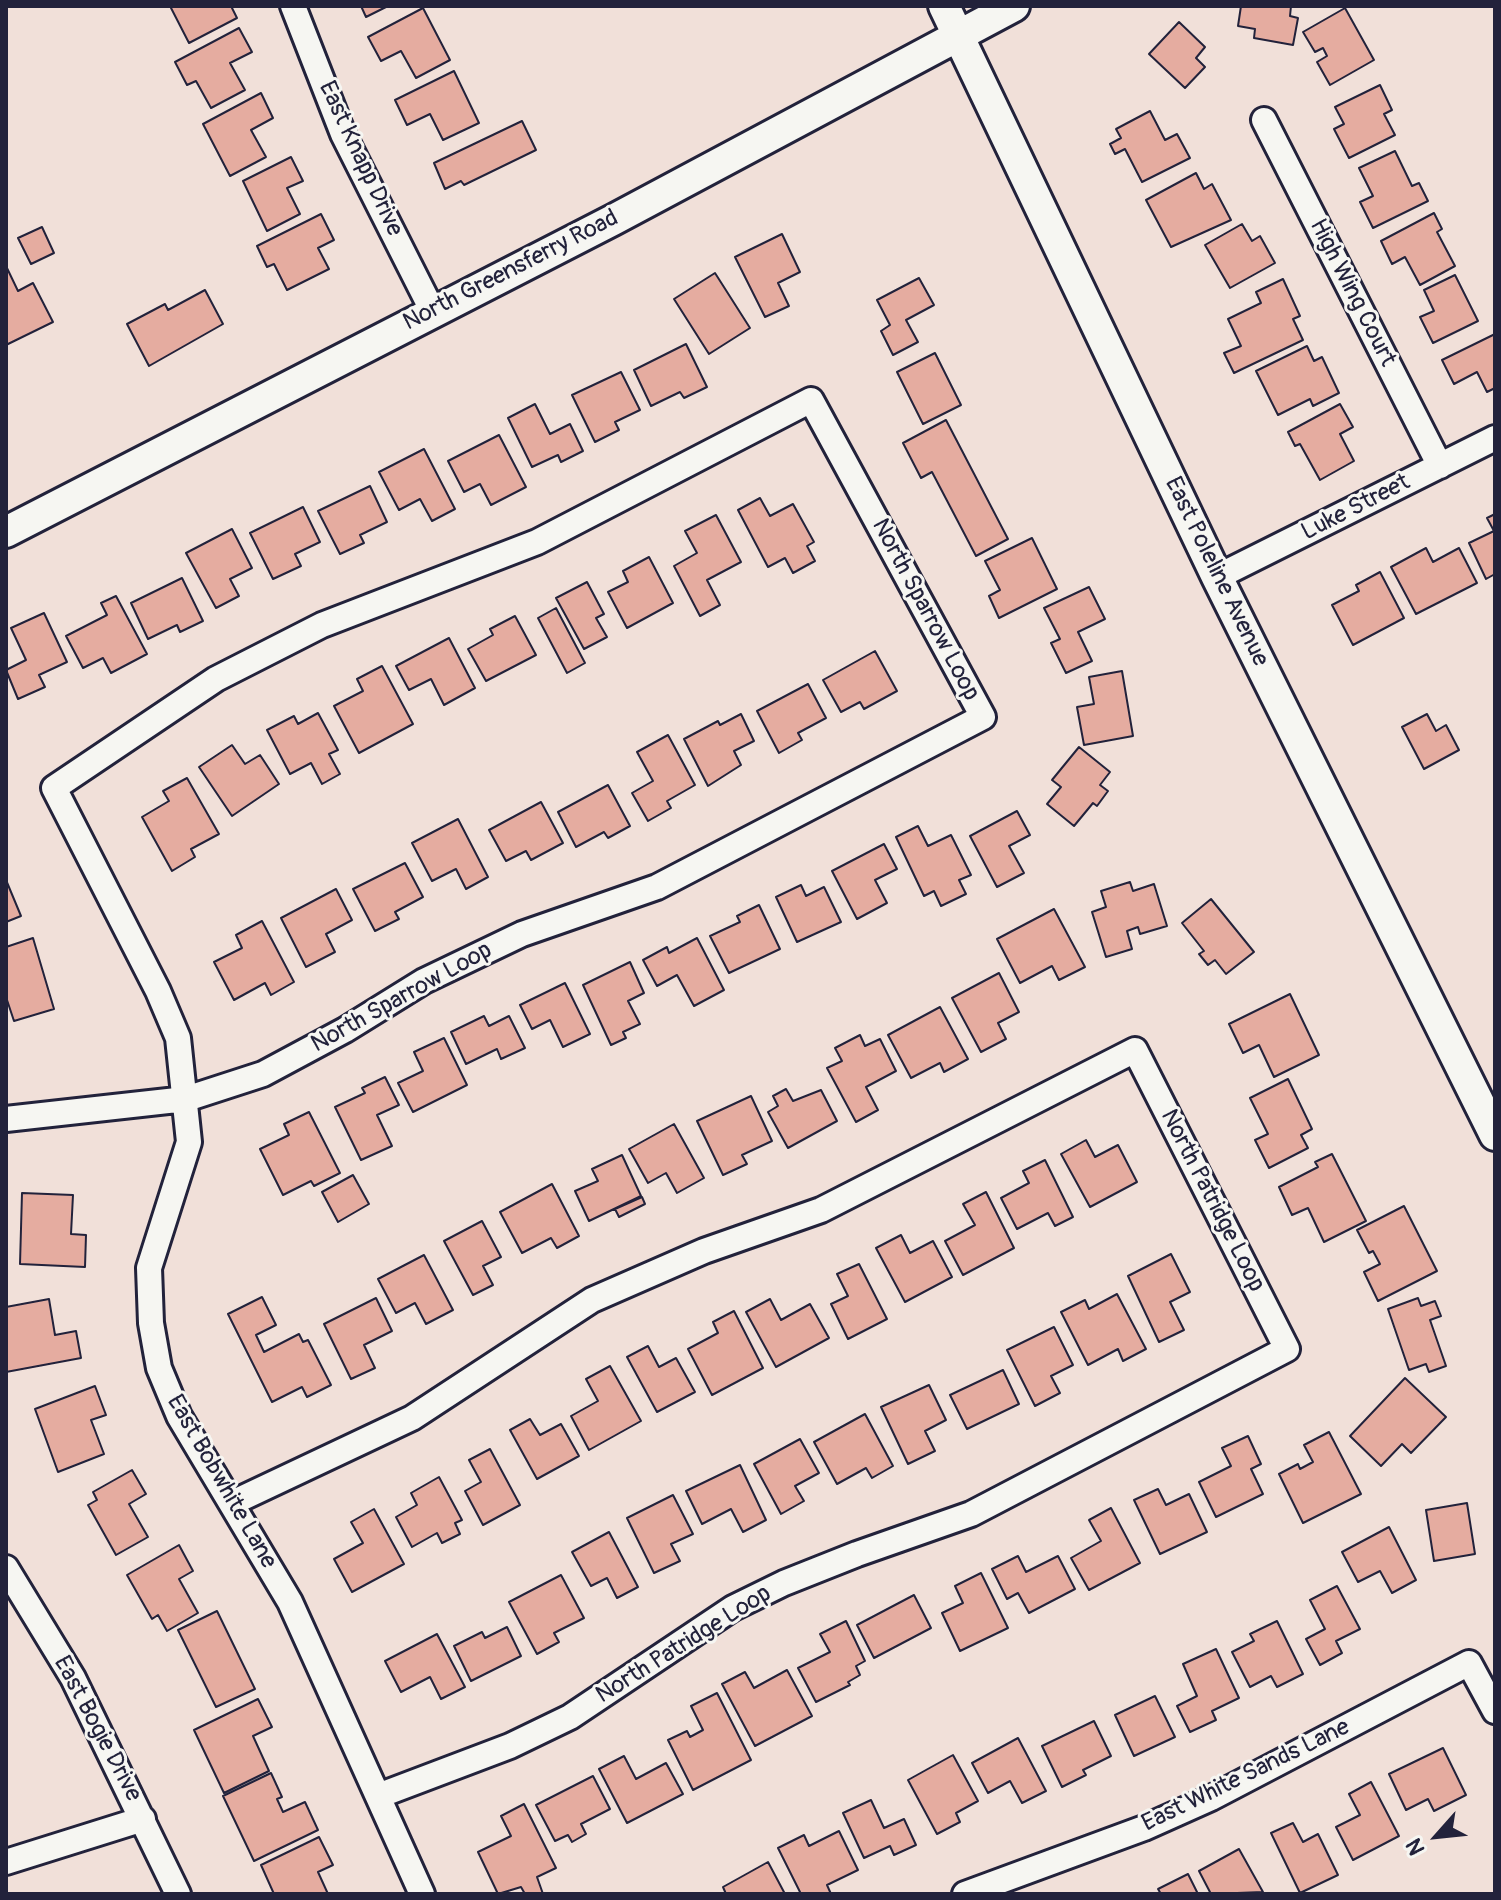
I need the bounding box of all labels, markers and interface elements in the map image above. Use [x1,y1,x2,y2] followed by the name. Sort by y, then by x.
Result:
[312,77,408,241] street label: East Knapp Drive
[399,204,623,338] street label: North Greensferry Road
[1302,214,1402,372] street label: High Wing Court
[1297,468,1415,548] street label: Luke Street
[1158,473,1274,671] street label: East Poleline Avenue
[865,514,985,706] street label: North Sparrow Loop
[307,936,497,1060] street label: North Sparrow Loop
[1154,1105,1270,1297] street label: North Patridge Loop
[160,1390,282,1574] street label: East Bobwhite Lane
[591,1580,777,1710] street label: North Patridge Loop
[47,1651,147,1807] street label: East Bogie Drive
[1138,1713,1354,1839] street label: East White Sands Lane
[1397,1796,1477,1876] north arrow
[1400,1834,1431,1860] text: N

